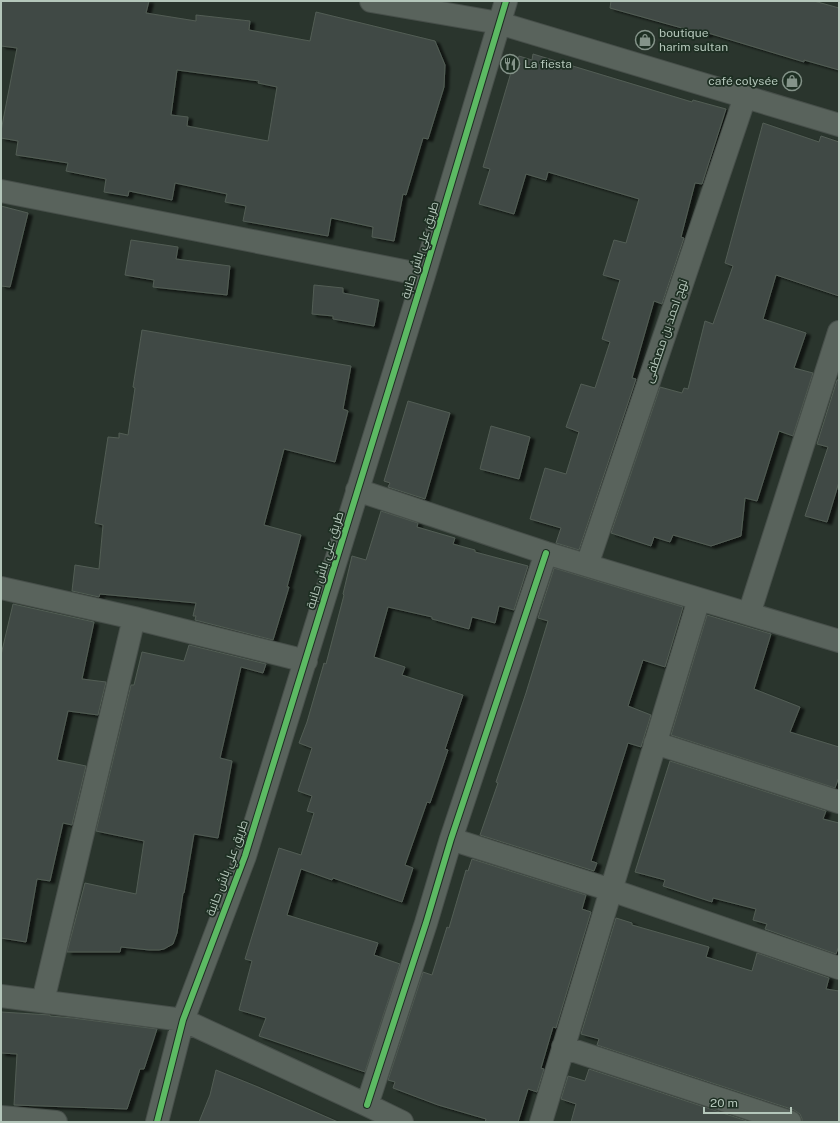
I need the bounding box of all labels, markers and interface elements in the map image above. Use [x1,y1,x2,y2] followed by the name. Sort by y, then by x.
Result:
[659,26,728,54] place label: boutique harim sultan
[634,29,656,51] shop icon: boutique harim sultan
[499,53,521,75] restaurant icon: La fiesta
[524,57,572,71] place label: La fiesta
[781,70,803,92] shop icon: café colysée
[708,74,778,88] place label: café colysée
[399,200,444,301] street label: طريق علي باش حانبة
[642,277,691,385] street label: نهج احمد بن مصطفى
[304,510,349,611] street label: طريق علي باش حانبة
[203,818,254,919] street label: طريق علي باش حانبة
[704,1089,791,1115] scale bar
[710,1096,738,1110] text: 20 m

